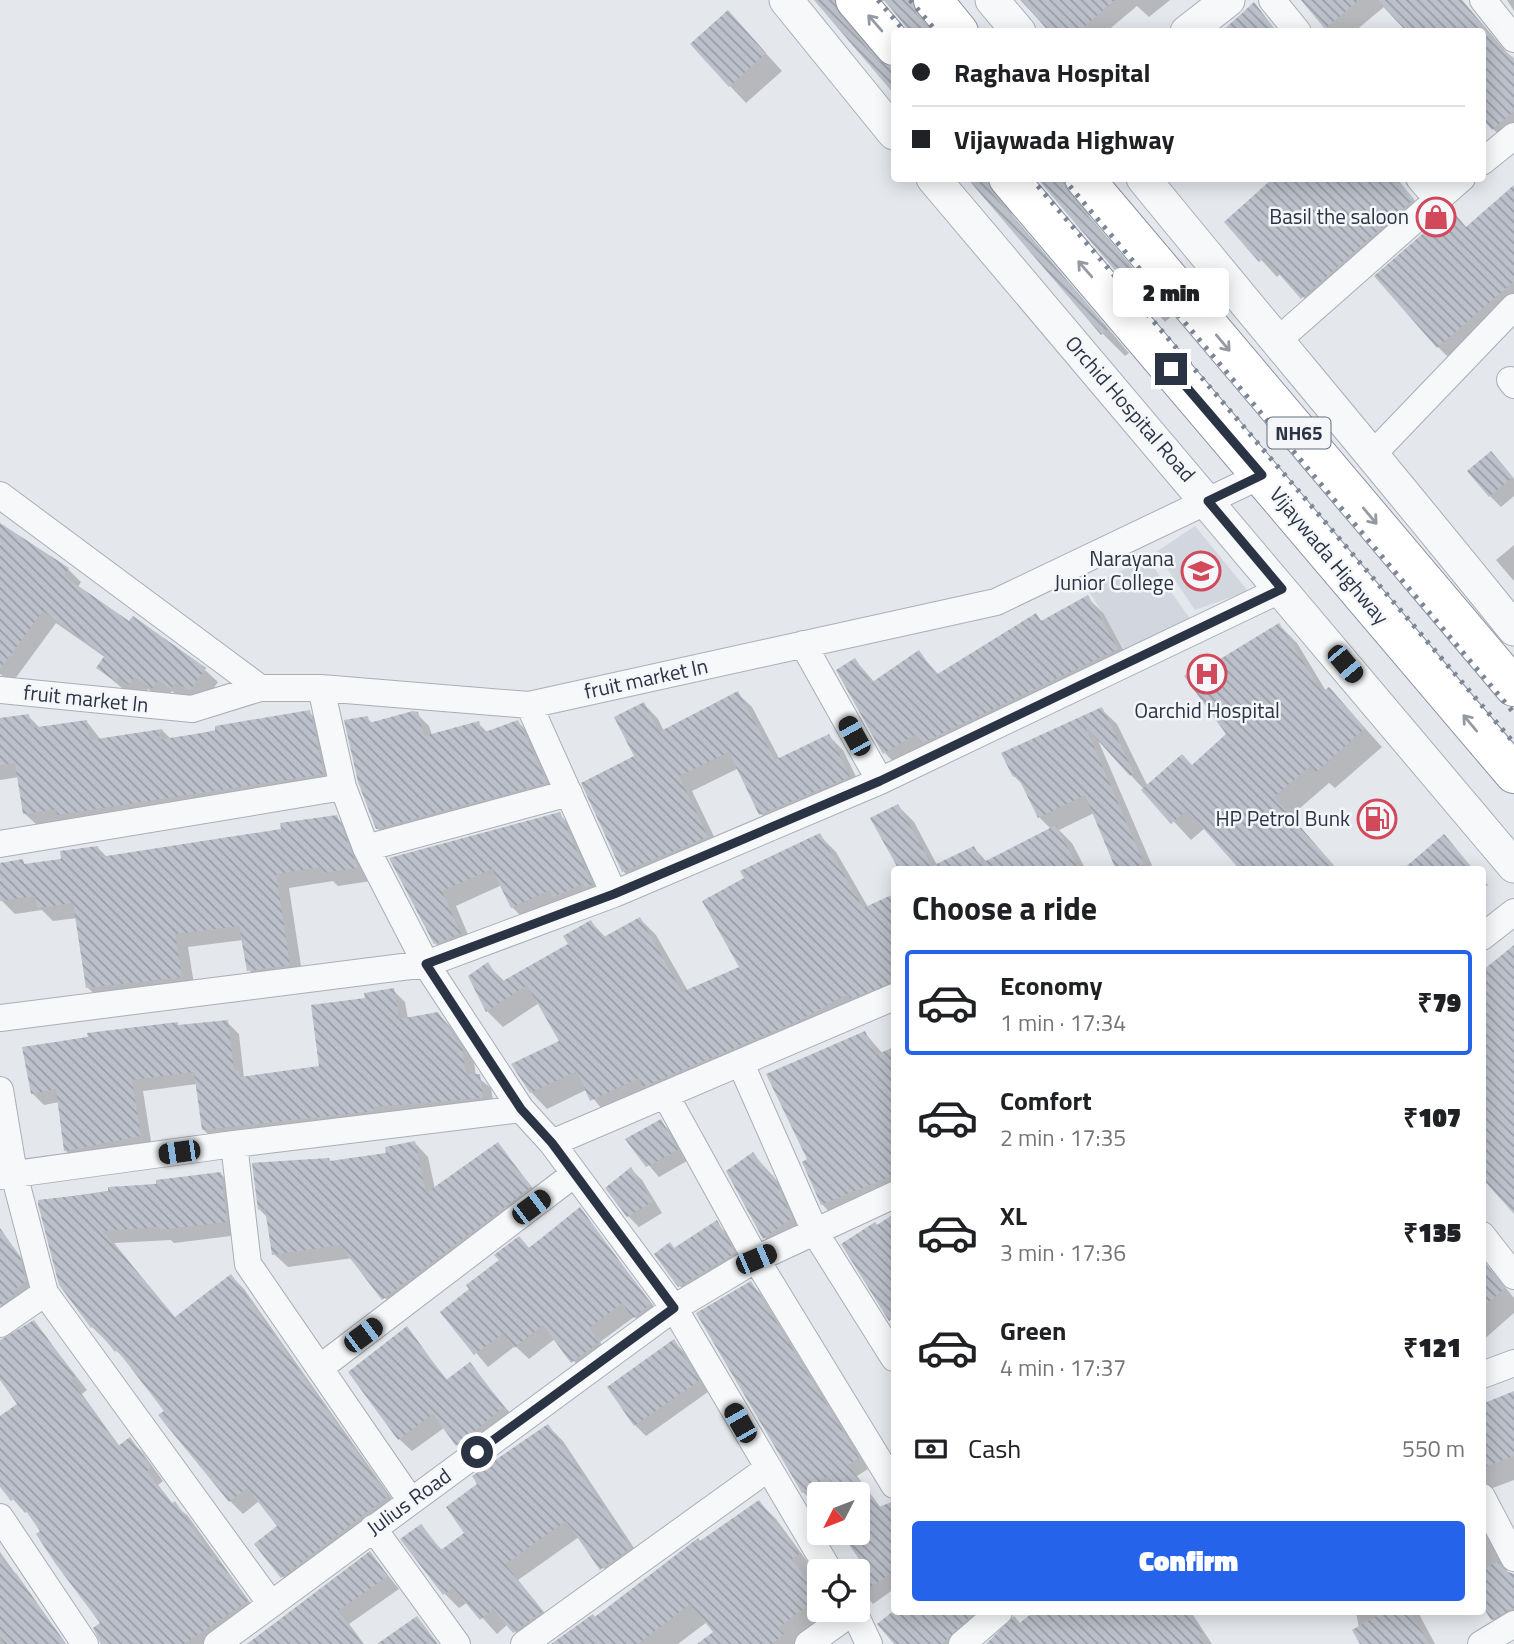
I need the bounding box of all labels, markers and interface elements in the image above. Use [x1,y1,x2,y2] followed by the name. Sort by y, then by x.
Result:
[867,14,883,32] one-way arrow
[954,53,1151,92] text: Raghava Hospital
[954,120,1175,159] text: Vijaywada Highway
[1415,196,1457,238] shop icon: Basil the saloon
[1269,200,1409,232] place label: Basil the saloon
[1077,260,1093,278] one-way arrow
[1113,268,1229,316] callout: 2 min
[1142,275,1200,310] text: 2 min
[1058,328,1204,489] street label: Orchid Hospital Road
[1215,333,1231,351] one-way arrow
[1155,353,1187,385] route end
[1268,418,1330,448] road number: NH65
[1262,479,1397,631] street label: Vijaywada Highway
[1362,507,1378,525] one-way arrow
[1054,542,1174,598] place label: Narayana Junior College
[1180,550,1222,592] school or university icon: Narayana Junior College
[1324,641,1367,687] car
[581,649,711,707] street label: fruit market ln
[1186,653,1228,695] hospital icon: Oarchid Hospital
[22,676,150,720] street label: fruit market ln
[1134,694,1280,726] place label: Oarchid Hospital
[835,713,874,759] car
[1462,714,1478,732] one-way arrow
[1356,798,1398,840] fuel station icon: HP Petrol Bunk
[1215,802,1350,834] place label: HP Petrol Bunk
[912,884,1097,932] text: Choose a ride
[1000,966,1102,1005] text: Economy
[916,971,979,1034] icon: car
[1418,983,1461,1022] text: ₹79
[1000,1005,1126,1040] text: 1 min · 17:34
[1000,1081,1092,1120] text: Comfort
[916,1086,979,1149] icon: car
[1403,1098,1461,1137] text: ₹107
[1000,1120,1126,1155] text: 2 min · 17:35
[157,1139,202,1165] car
[508,1186,555,1228] car
[1000,1196,1027,1235] text: XL
[916,1201,979,1264] icon: car
[1403,1213,1461,1252] text: ₹135
[1000,1235,1126,1270] text: 3 min · 17:36
[733,1241,780,1277] car
[1000,1311,1066,1350] text: Green
[340,1314,387,1356] car
[916,1316,979,1379] icon: car
[1403,1328,1461,1367] text: ₹121
[1000,1350,1126,1385] text: 4 min · 17:37
[721,1400,760,1446] car
[968,1429,1021,1468] text: Cash
[912,1430,950,1468] icon: cash
[1402,1431,1465,1466] text: 550 m
[461,1436,493,1468] route start
[359,1460,457,1543] street label: Julius Road
[807,1482,870,1545] north arrow
[807,1482,870,1622] map controls
[912,1521,1465,1601] button: Confirm
[807,1559,870,1622] button: locate

